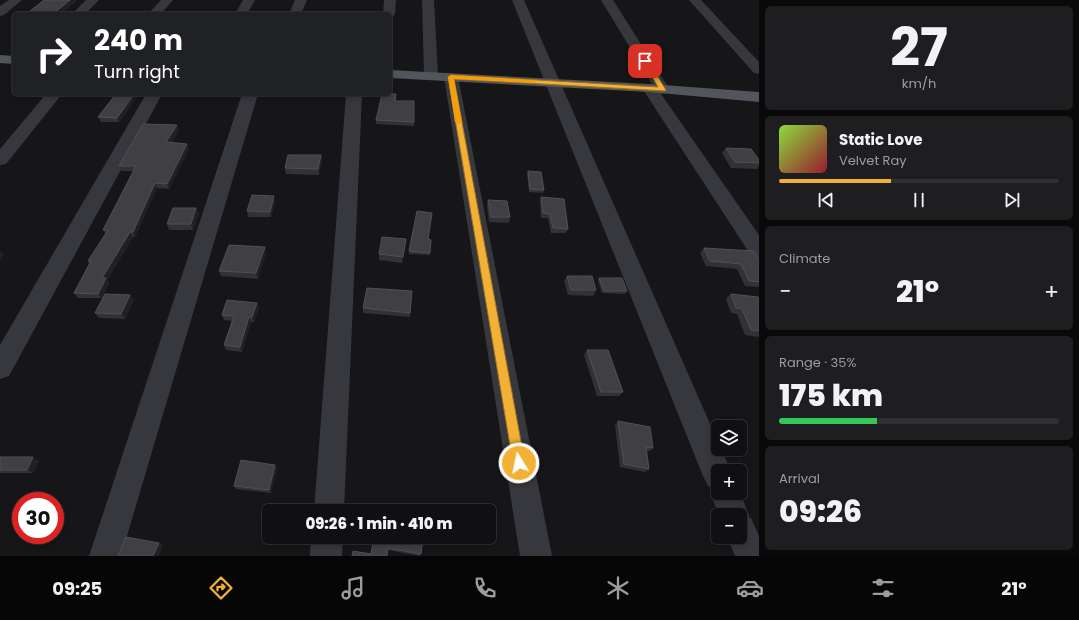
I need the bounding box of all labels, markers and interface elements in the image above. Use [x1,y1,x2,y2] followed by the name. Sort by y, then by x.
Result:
[890,11,948,84] text: 27
[94,21,183,60] text: 240 m
[28,28,80,80] icon: right
[628,44,662,78] pin
[634,50,656,72] icon: arrive
[94,59,180,84] text: Turn right
[902,74,936,93] text: km/h
[839,129,923,150] text: Static Love
[839,151,907,170] text: Velvet Ray
[815,189,837,211] icon: previous
[908,189,930,211] icon: pause
[1001,189,1023,211] icon: next
[779,249,830,268] text: Climate
[896,270,939,313] text: 21°
[779,276,791,307] text: −
[1044,276,1059,307] text: +
[779,353,856,372] text: Range · 35%
[779,374,883,417] text: 175 km
[711,420,747,544] map controls
[711,420,747,456] button: layers
[498,442,540,484] position arrow
[711,464,747,500] button: +
[779,469,820,488] text: Arrival
[779,490,862,533] text: 09:26
[12,492,64,544] speed limit sign: 30
[711,508,747,544] button: −
[305,513,453,534] text: 09:26 · 1 min · 410 m
[207,574,235,602] icon: directions
[339,574,367,602] icon: music
[471,574,499,602] icon: phone
[604,574,632,602] icon: climate
[736,574,764,602] icon: car
[869,574,897,602] icon: filters
[52,576,102,601] text: 09:25
[1001,576,1027,601] text: 21°

